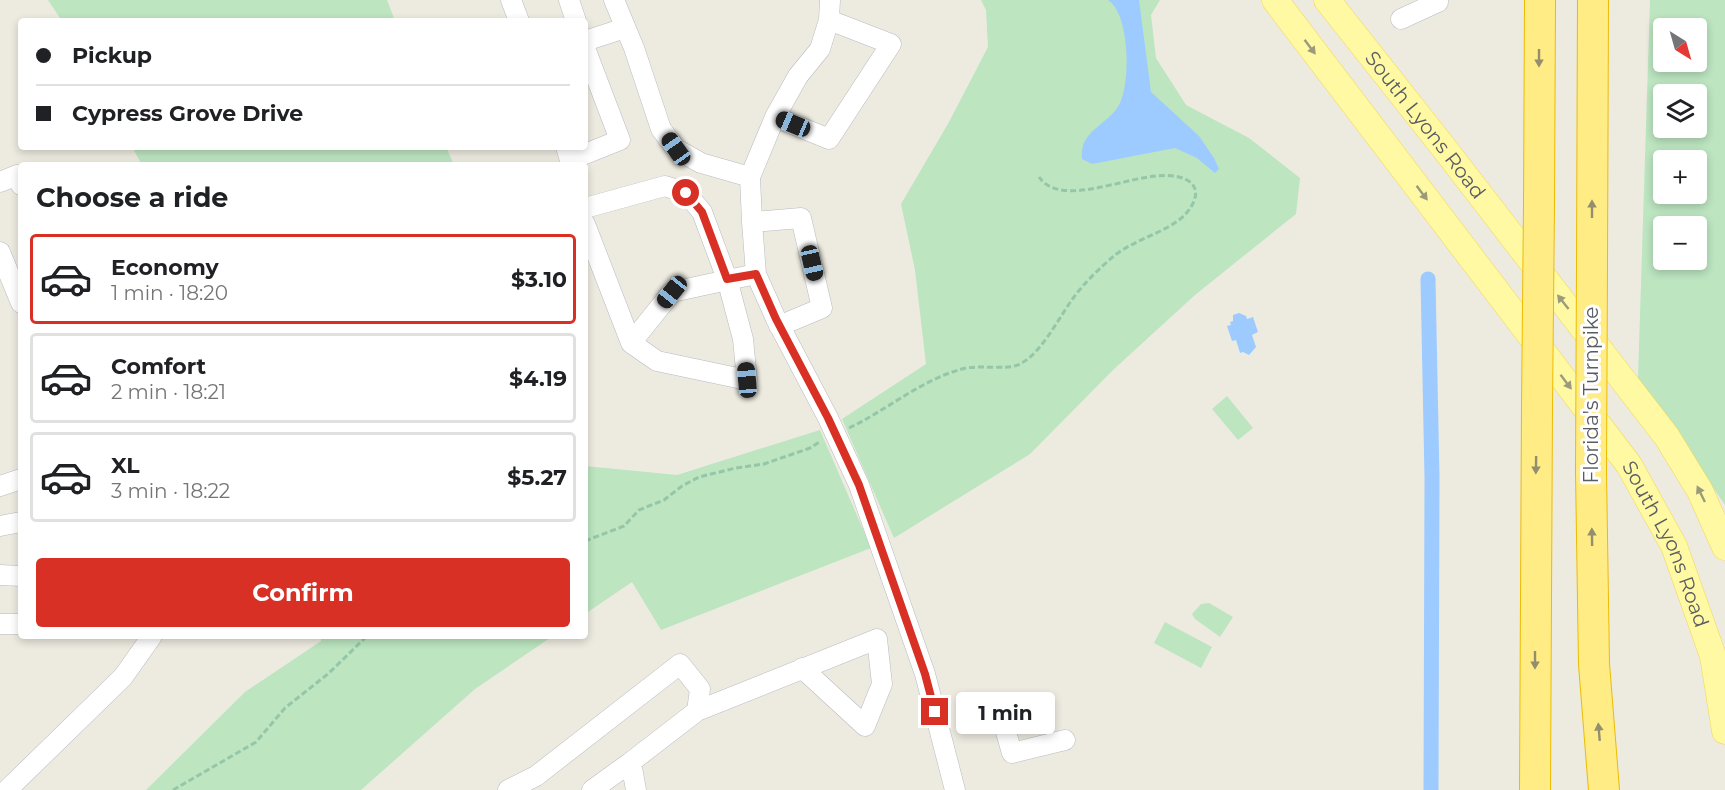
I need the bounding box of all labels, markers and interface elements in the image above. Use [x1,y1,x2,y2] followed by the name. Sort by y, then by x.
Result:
[1653,18,1707,72] north arrow
[1653,18,1707,270] map controls
[1304,39,1316,55] one-way arrow
[72,42,152,69] text: Pickup
[1360,46,1491,203] street label: South Lyons Road
[1535,49,1544,68] one-way arrow
[1653,84,1707,138] button: layers
[72,100,303,127] text: Cypress Grove Drive
[773,109,813,139] car
[658,129,694,169] car
[1653,150,1707,204] button: +
[672,179,699,206] route start
[36,181,228,214] text: Choose a ride
[1416,186,1428,201] one-way arrow
[1587,199,1597,218] one-way arrow
[1653,216,1707,270] button: −
[799,243,825,283] car
[39,252,93,306] icon: car
[111,254,219,281] text: Economy
[511,266,567,293] text: $3.10
[654,272,690,312] car
[111,281,228,305] text: 1 min · 18:20
[1556,294,1569,310] one-way arrow
[1579,307,1603,483] street label: Florida's Turnpike
[39,351,93,405] icon: car
[111,353,206,380] text: Comfort
[736,361,758,399] car
[509,365,567,392] text: $4.19
[1559,374,1572,390] one-way arrow
[111,380,226,404] text: 2 min · 18:21
[39,450,93,504] icon: car
[111,452,140,479] text: XL
[1532,456,1541,475] one-way arrow
[1617,457,1714,631] street label: South Lyons Road
[507,464,567,491] text: $5.27
[111,479,230,503] text: 3 min · 18:22
[1696,485,1706,502] one-way arrow
[1587,527,1597,546] one-way arrow
[36,558,570,627] button: Confirm
[1530,651,1540,670] one-way arrow
[956,691,1055,733] callout: 1 min
[921,698,948,725] route end
[978,701,1033,725] text: 1 min
[1594,722,1604,741] one-way arrow

